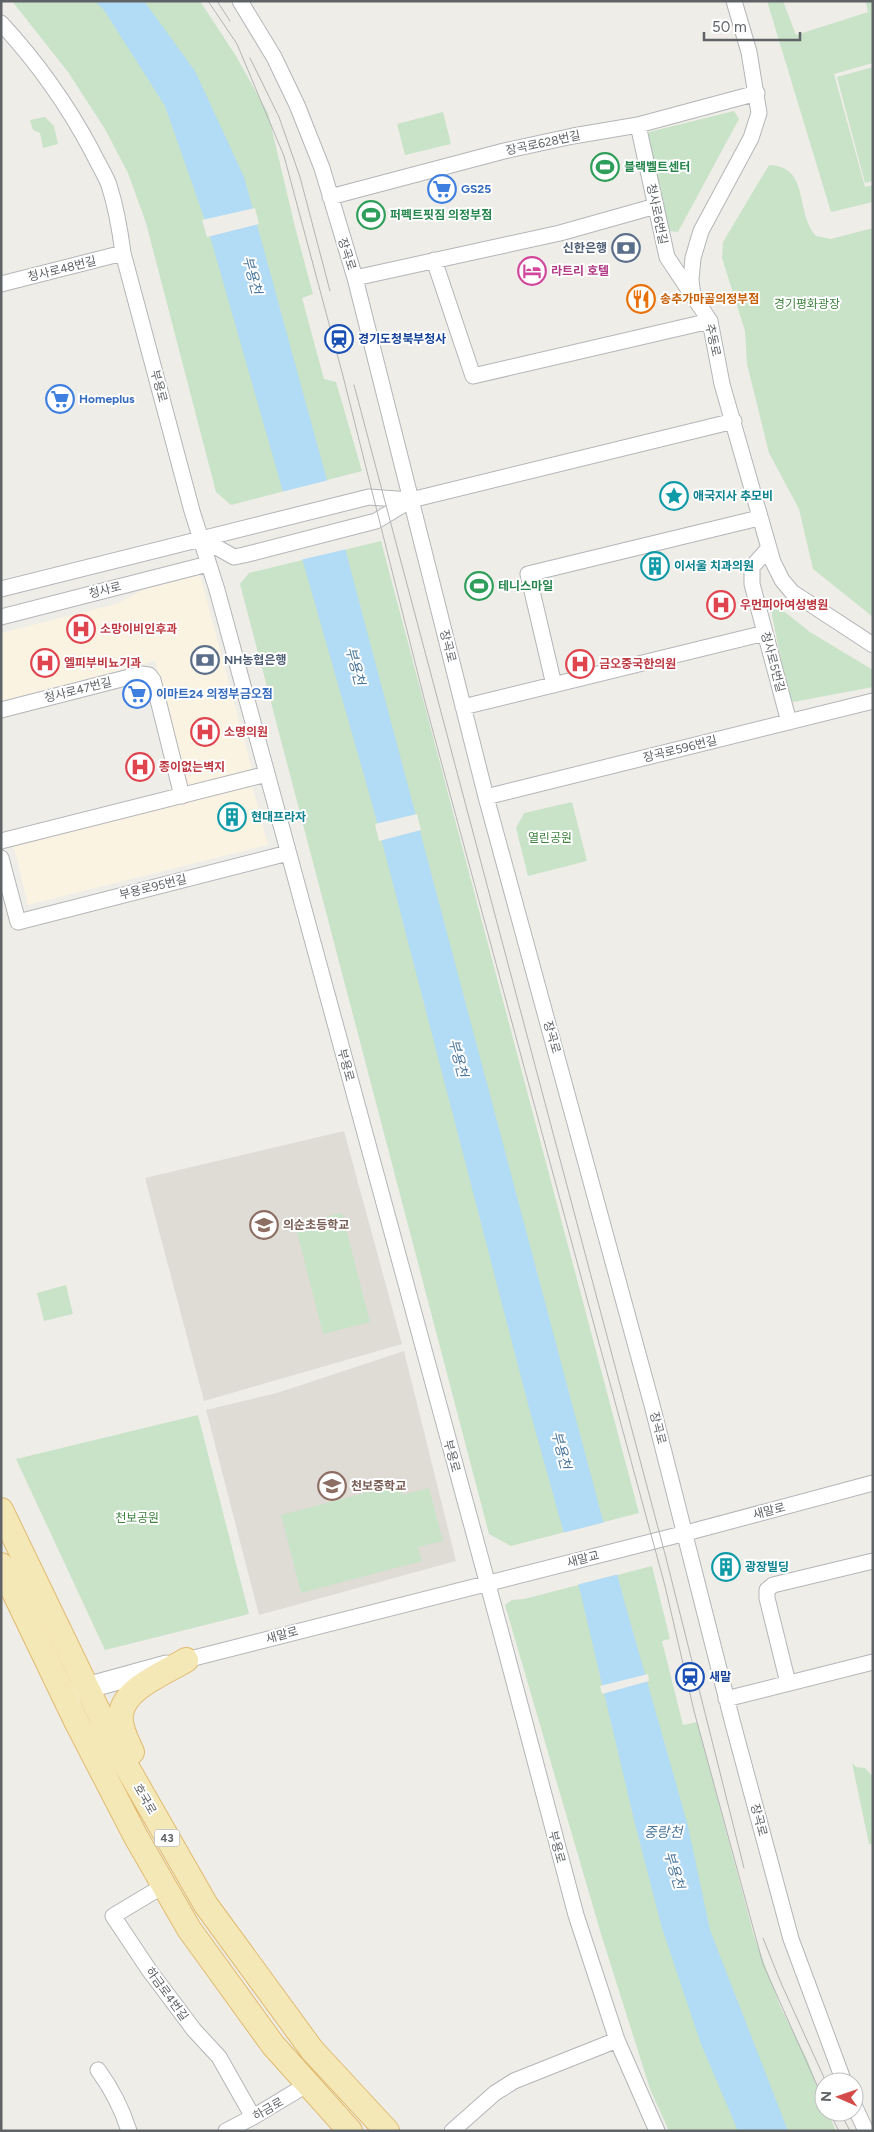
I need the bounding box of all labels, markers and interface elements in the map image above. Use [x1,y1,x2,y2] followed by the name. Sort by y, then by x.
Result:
[704,10,800,42] scale bar
[712,18,747,36] text: 50 m
[504,128,582,158] street label: 장곡로628번길
[590,152,620,182] sports icon: 블랙벨트센터
[624,160,690,174] place label: 블랙벨트센터
[427,174,457,204] supermarket icon: GS25
[461,182,491,196] place label: GS25
[644,182,670,246] street label: 청사로6번길
[356,200,386,230] sports icon: 퍼펙트핏짐 의정부점
[390,208,492,222] place label: 퍼펙트핏짐 의정부점
[611,233,641,263] bank icon: 신한은행
[335,236,359,272] street label: 장곡로
[563,241,607,255] place label: 신한은행
[26,254,98,284] street label: 청사로48번길
[239,254,266,297] water label: 부용천
[517,256,547,286] hotel icon: 라트리 호텔
[551,264,609,278] place label: 라트리 호텔
[626,284,656,314] restaurant icon: 송추가마골의정부점
[660,292,759,306] place label: 송추가마골의정부점
[774,297,840,311] park label: 경기평화광장
[702,322,724,358] street label: 추동로
[324,324,354,354] station icon: 경기도청북부청사
[358,332,446,346] place label: 경기도청북부청사
[148,368,170,404] street label: 부용로
[45,384,75,414] supermarket icon: Homeplus
[79,392,135,406] place label: Homeplus
[659,481,689,511] place icon: 애국지사 추모비
[693,489,773,503] place label: 애국지사 추모비
[640,551,670,581] building icon: 이서울 치과의원
[674,559,754,573] place label: 이서울 치과의원
[464,571,494,601] sports icon: 테니스마일
[87,579,123,601] street label: 청사로
[498,579,553,593] place label: 테니스마일
[706,590,736,620] hospital icon: 우먼피아여성병원
[740,598,828,612] place label: 우먼피아여성병원
[66,614,96,644] hospital icon: 소망이비인후과
[100,622,177,636] place label: 소망이비인후과
[437,628,459,664] street label: 장곡로
[758,630,788,694] street label: 청사로5번길
[190,645,220,675] bank icon: NH농협은행
[342,645,369,688] water label: 부용천
[30,648,60,678] hospital icon: 엘피부비뇨기과
[565,649,595,679] hospital icon: 금오중국한의원
[224,653,286,667] place label: NH농협은행
[64,656,141,670] place label: 엘피부비뇨기과
[599,657,676,671] place label: 금오중국한의원
[43,675,113,705] street label: 청사로47번길
[122,679,152,709] supermarket icon: 이마트24 의정부금오점
[156,687,273,701] place label: 이마트24 의정부금오점
[190,717,220,747] hospital icon: 소명의원
[224,725,268,739] place label: 소명의원
[642,733,718,765] street label: 장곡로596번길
[125,752,155,782] hospital icon: 종이없는벽지
[159,760,225,774] place label: 종이없는벽지
[217,802,247,832] building icon: 현대프라자
[251,810,306,824] place label: 현대프라자
[528,831,572,845] park label: 열린공원
[118,872,188,902] street label: 부용로95번길
[541,1019,563,1055] street label: 장곡로
[445,1037,472,1080] water label: 부용천
[335,1047,357,1083] street label: 부용로
[249,1210,279,1240] school or university icon: 의순초등학교
[283,1218,349,1232] place label: 의순초등학교
[647,1410,669,1446] street label: 장곡로
[548,1429,575,1472] water label: 부용천
[441,1438,463,1474] street label: 부용로
[317,1471,347,1501] school or university icon: 천보중학교
[351,1479,406,1493] place label: 천보중학교
[751,1500,787,1522] street label: 새말로
[115,1511,159,1525] park label: 천보공원
[565,1548,601,1570] street label: 새말교
[711,1552,741,1582] building icon: 광장빌딩
[745,1560,789,1574] place label: 광장빌딩
[264,1624,300,1646] street label: 새말로
[675,1662,705,1692] station icon: 새말
[709,1670,731,1684] place label: 새말
[131,1781,159,1817] street label: 호국로
[748,1802,770,1838] street label: 장곡로
[644,1824,683,1841] water label: 중랑천
[546,1829,568,1865] street label: 부용로
[154,1830,180,1846] road number: 43
[660,1849,688,1892] water label: 부용천
[143,1965,191,2023] street label: 하금로4번길
[814,2072,864,2122] north arrow
[818,2091,835,2102] text: N
[250,2095,286,2123] street label: 하금로

